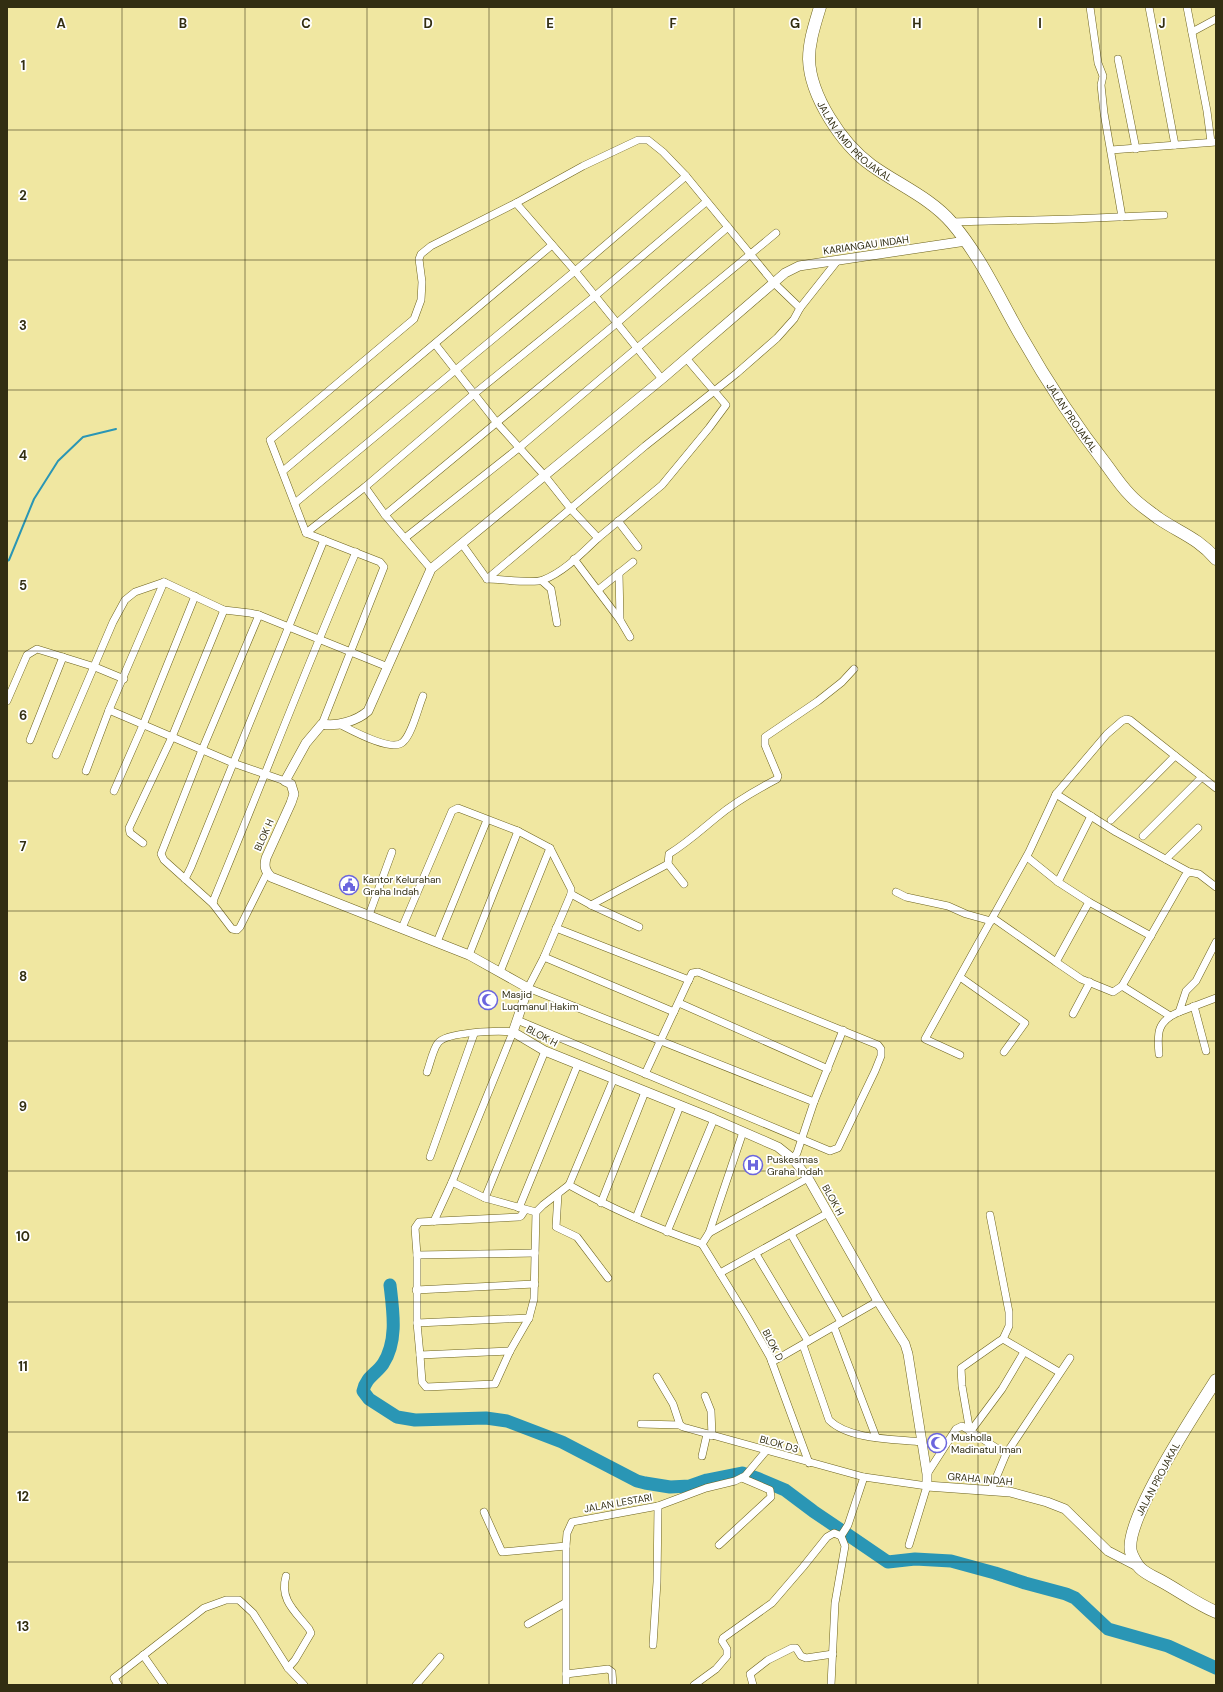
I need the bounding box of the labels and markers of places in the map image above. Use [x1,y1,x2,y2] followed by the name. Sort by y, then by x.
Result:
[363,873,441,898] place label: Kantor Kelurahan Graha Indah
[338,874,360,896] public building icon: Kantor Kelurahan Graha Indah
[502,988,579,1013] place label: Masjid Luqmanul Hakim
[477,989,499,1011] mosque icon: Masjid Luqmanul Hakim
[767,1153,823,1178] place label: Puskesmas Graha Indah
[742,1154,764,1176] hospital icon: Puskesmas Graha Indah
[951,1431,1022,1456] place label: Musholla Madinatul Iman
[926,1432,948,1454] mosque icon: Musholla Madinatul Iman

